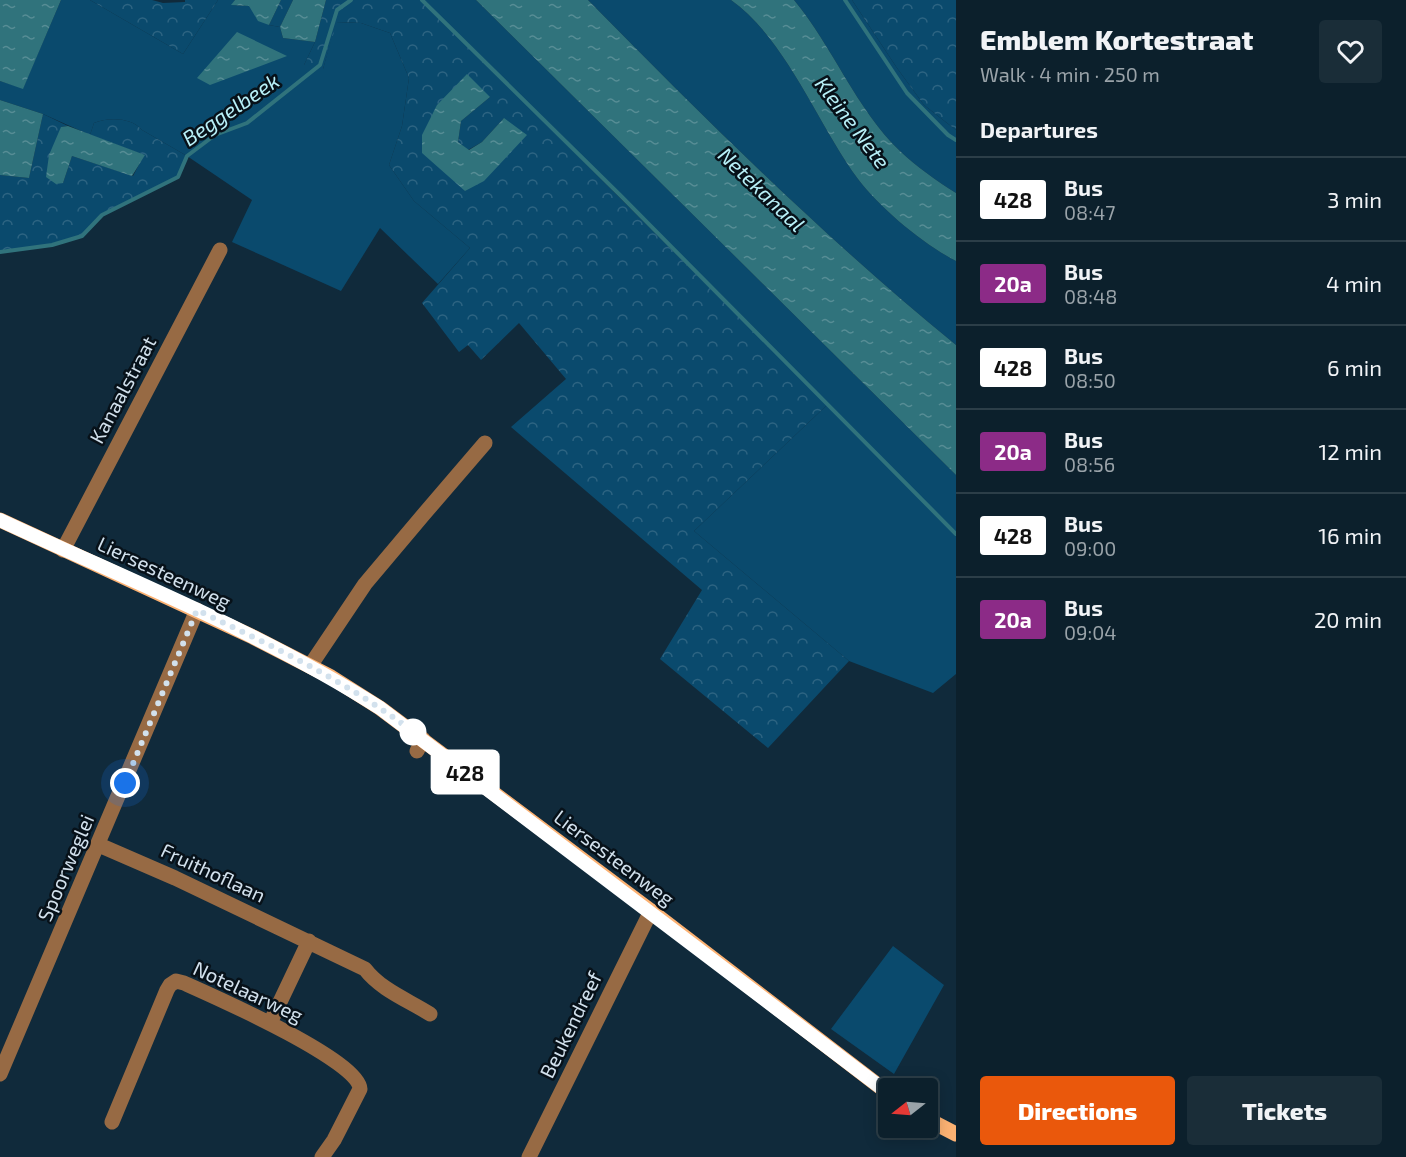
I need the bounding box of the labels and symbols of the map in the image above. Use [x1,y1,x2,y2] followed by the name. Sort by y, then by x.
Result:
[177,67,283,150] water label: Beggelbeek
[811,71,896,173] water label: Kleine Nete
[714,142,810,236] water label: Netekanaal
[84,332,161,447] street label: Kanaalstraat
[94,531,235,613] street label: Liersesteenweg
[400,719,426,745] unlabelled marker
[430,752,500,792] line badge: 428
[110,768,140,798] your location
[550,804,679,910] street label: Liersesteenweg
[32,811,98,925] street label: Spoorweglei
[157,837,269,907] street label: Fruithoflaan
[190,955,307,1027] street label: Notelaarweg
[534,967,606,1082] street label: Beukendreef
[878,1078,938,1138] north arrow

